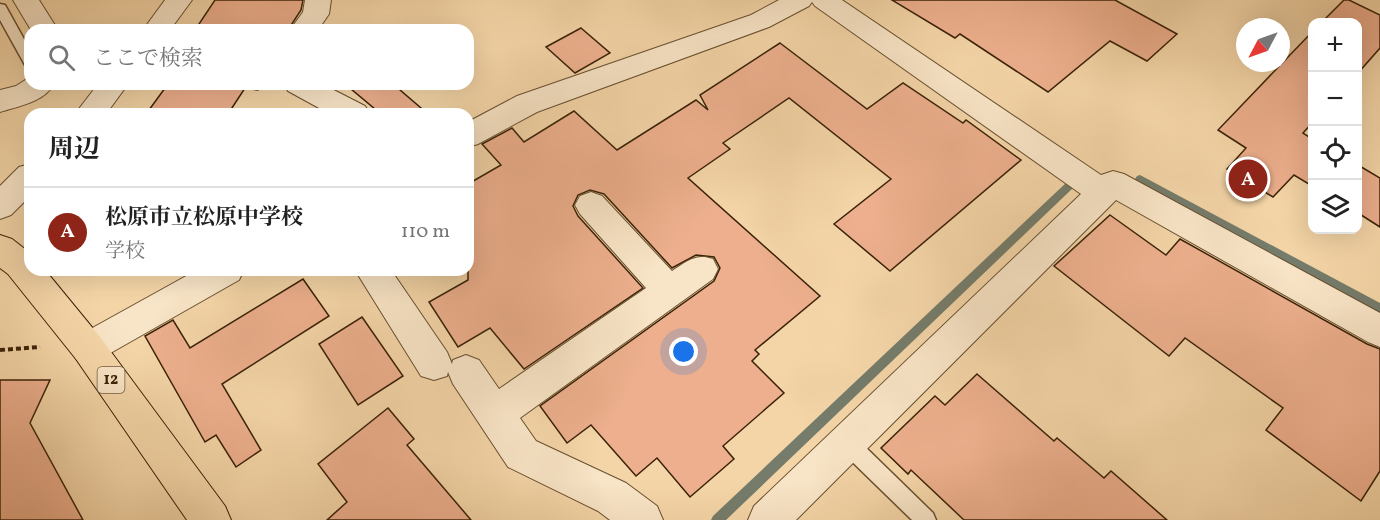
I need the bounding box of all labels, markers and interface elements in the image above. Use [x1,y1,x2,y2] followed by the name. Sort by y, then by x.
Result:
[1236,18,1290,72] north arrow
[1308,18,1362,234] map controls
[1308,18,1362,72] button: +
[24,24,474,90] search box
[45,41,78,74] icon: search
[93,44,203,75] text: ここで検索
[1308,72,1362,126] button: −
[1308,126,1362,180] button: locate
[48,132,100,168] text: 周辺
[1228,156,1268,201] pin: A
[1308,180,1362,234] button: layers
[105,203,303,234] text: 松原市立松原中学校
[60,218,75,246] text: A
[401,218,450,246] text: 110 m
[105,238,145,266] text: 学校
[669,337,698,366] your location
[98,367,124,393] road number: 12

